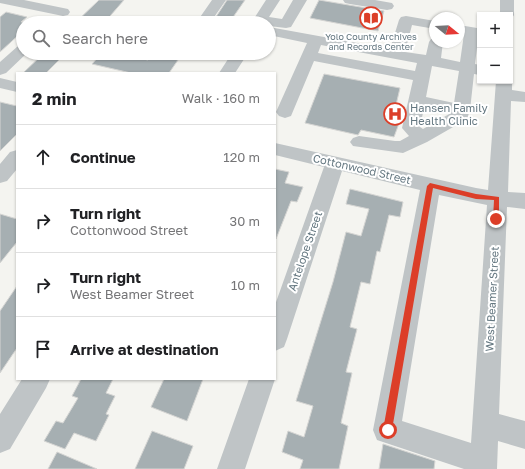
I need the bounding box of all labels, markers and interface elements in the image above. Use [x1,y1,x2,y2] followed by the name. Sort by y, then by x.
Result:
[358,5,384,31] library icon: Yolo County Archives and Records Center
[429,12,465,48] north arrow
[477,12,513,84] map controls
[477,12,513,48] button: +
[16,16,276,60] search box
[30,27,52,49] icon: search
[62,29,148,47] text: Search here
[325,31,417,52] place label: Yolo County Archives and Records Center
[477,48,513,84] button: −
[32,88,76,109] text: 2 min
[182,90,260,106] text: Walk · 160 m
[382,101,408,127] hospital icon: Hansen Family Health Clinic
[410,101,488,127] place label: Hansen Family Health Clinic
[32,146,54,168] icon: ahead
[70,148,136,166] text: Continue
[223,149,260,165] text: 120 m
[312,151,412,186] street label: Cottonwood Street
[70,204,141,222] text: Turn right
[285,209,324,292] street label: Antelope Street
[32,210,54,232] icon: right
[487,210,505,228] route end
[230,213,260,229] text: 30 m
[70,222,188,238] text: Cottonwood Street
[482,246,501,352] street label: West Beamer Street
[70,268,141,286] text: Turn right
[32,274,54,296] icon: right
[231,277,260,293] text: 10 m
[70,286,194,302] text: West Beamer Street
[32,338,54,360] icon: arrive
[70,340,219,358] text: Arrive at destination
[379,421,397,439] route start

